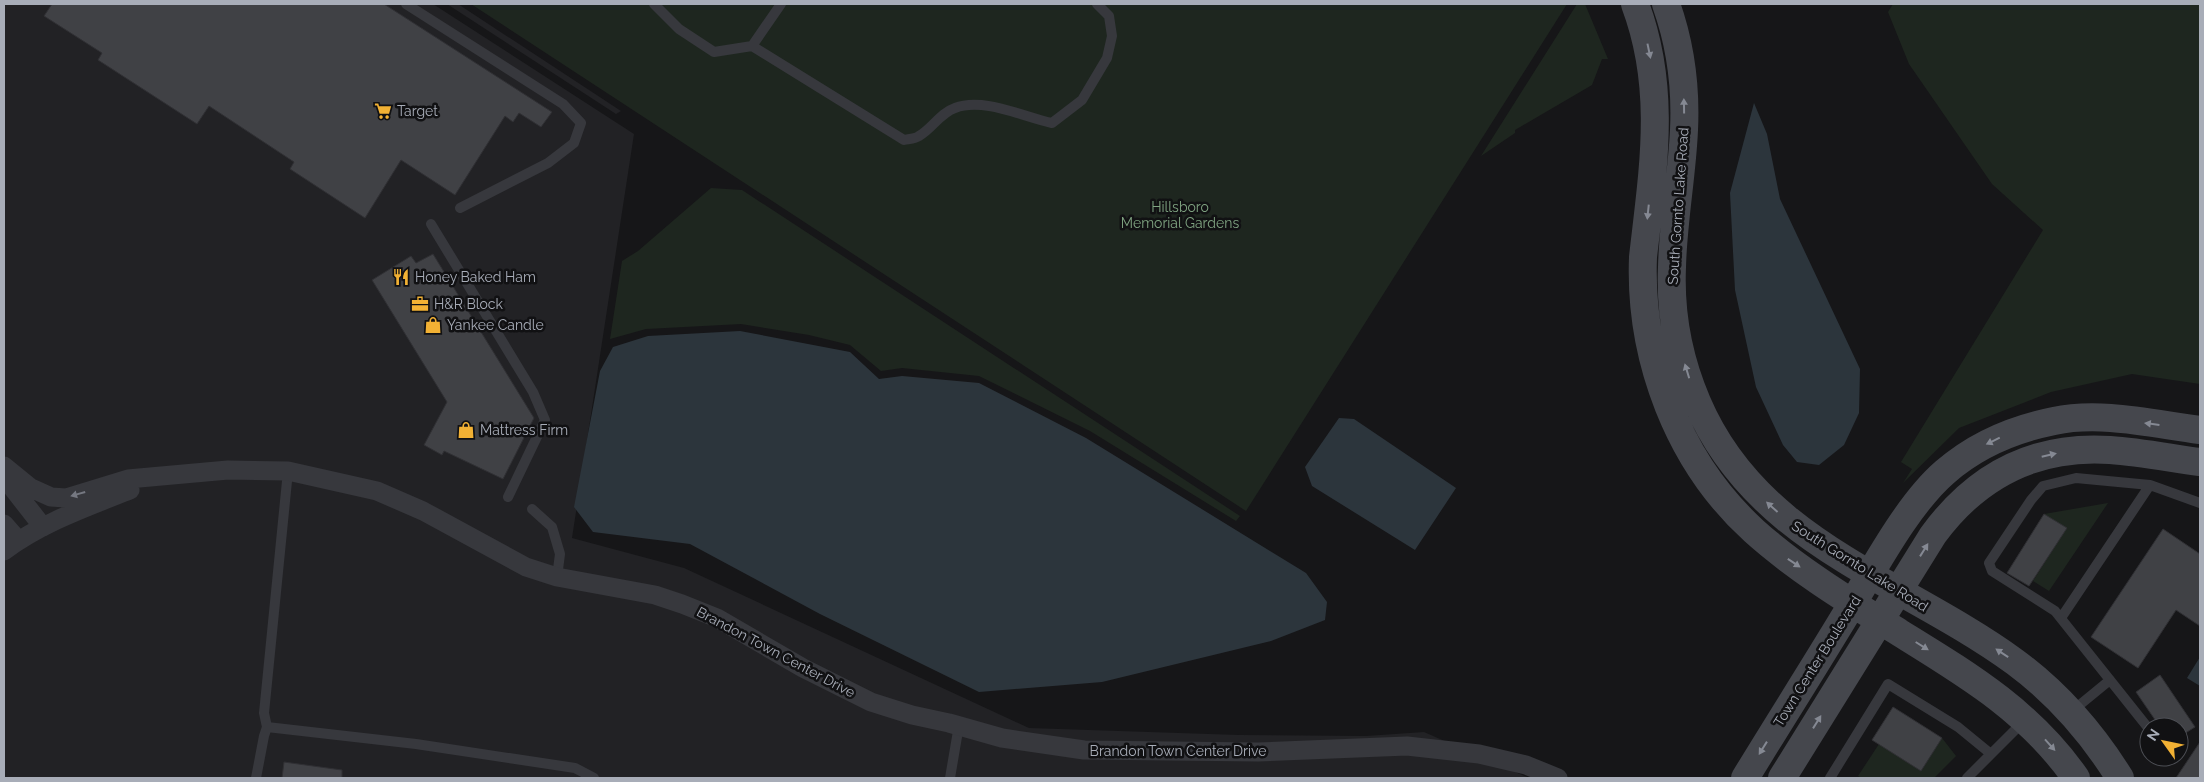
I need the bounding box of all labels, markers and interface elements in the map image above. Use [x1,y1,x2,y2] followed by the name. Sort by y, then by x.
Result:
[1645,43,1653,58] one-way arrow
[1680,98,1688,114] one-way arrow
[373,101,393,121] supermarket icon: Target
[397,103,438,119] place label: Target
[1665,127,1691,285] street label: South Gornto Lake Road
[1121,199,1239,231] park label: Hillsboro Memorial Gardens
[1644,204,1652,220] one-way arrow
[391,267,411,287] restaurant icon: Honey Baked Ham
[415,269,536,285] place label: Honey Baked Ham
[410,294,430,314] office icon: H&R Block
[434,296,504,312] place label: H&R Block
[423,315,443,335] shop icon: Yankee Candle
[447,317,544,333] place label: Yankee Candle
[1682,364,1690,379] one-way arrow
[456,420,476,440] shop icon: Mattress Firm
[2144,420,2160,428] one-way arrow
[480,422,568,438] place label: Mattress Firm
[1986,437,2000,445] one-way arrow
[2042,451,2057,459] one-way arrow
[70,491,85,499] one-way arrow
[1767,501,1779,513] one-way arrow
[1789,517,1931,615] street label: South Gornto Lake Road
[1919,543,1929,556] one-way arrow
[1788,558,1801,568] one-way arrow
[1770,593,1864,729] street label: Town Center Boulevard
[694,603,858,701] street label: Brandon Town Center Drive
[1915,642,1929,651] one-way arrow
[1995,648,2009,658] one-way arrow
[1813,715,1822,729] one-way arrow
[2139,717,2189,767] north arrow
[2143,726,2163,744] text: N
[2044,739,2056,751] one-way arrow
[1759,742,1768,755] one-way arrow
[1090,743,1266,759] street label: Brandon Town Center Drive

